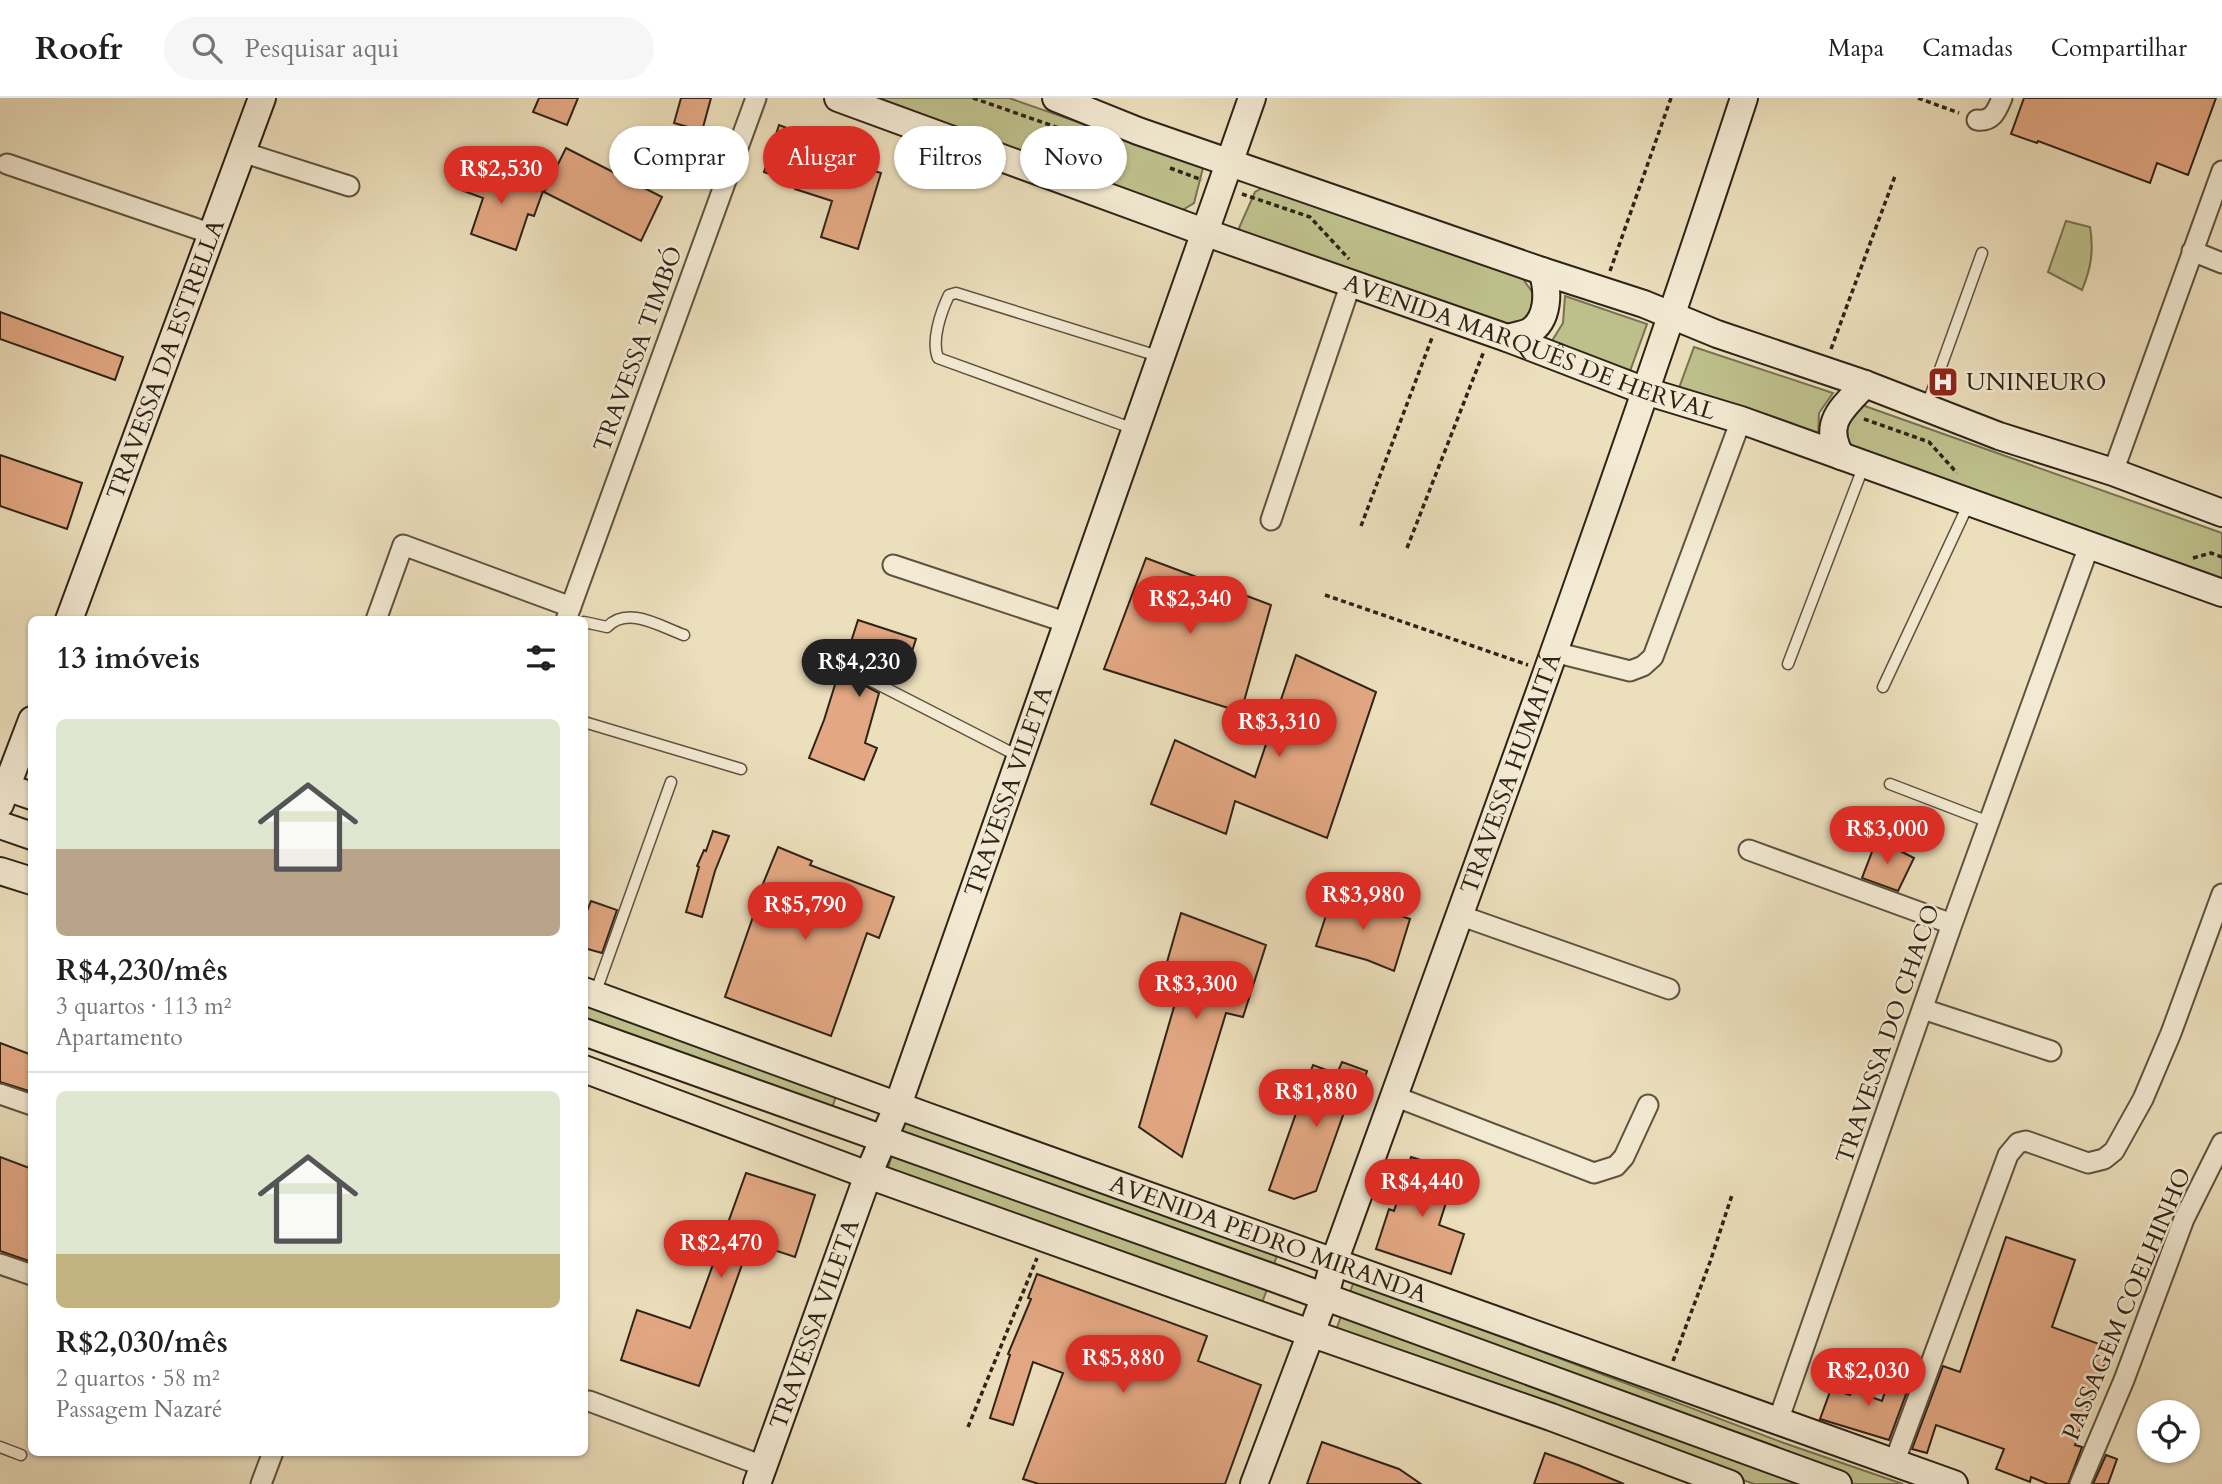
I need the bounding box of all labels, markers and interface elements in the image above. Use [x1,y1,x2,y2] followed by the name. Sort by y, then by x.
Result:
[164,17,654,80] search box
[35,26,122,71] text: Roofr
[188,29,226,67] icon: search
[244,31,399,66] text: Pesquisar aqui
[1828,32,1884,65] text: Mapa
[1922,32,2013,65] text: Camadas
[2051,32,2187,65] text: Compartilhar
[609,126,749,189] chip: Comprar
[763,126,880,189] chip: Alugar
[894,126,1006,189] chip: Filtros
[1020,126,1127,189] chip: Novo
[436,146,566,206] pin: R$2,530
[460,153,542,184] text: R$2,530
[99,214,233,504] street label: TRAVESSA DA ESTRELLA
[586,242,691,457] street label: TRAVESSA TIMBÓ
[1339,266,1720,428] street label: AVENIDA MARQUÊS DE HERVAL
[1926,365,1960,399] hospital icon: UNINEURO
[1966,366,2107,399] place label: UNINEURO
[1125,576,1255,636] pin: R$2,340
[1149,583,1231,614] text: R$2,340
[56,638,200,679] text: 13 imóveis
[522,639,560,677] icon: filters
[794,640,924,699] pin: R$4,230
[818,646,900,677] text: R$4,230
[1452,647,1569,898] street label: TRAVESSA HUMAITÁ
[956,681,1061,901] street label: TRAVESSA VILETA
[1214,700,1344,759] pin: R$3,310
[1238,706,1320,737] text: R$3,310
[245,764,371,890] icon: home
[1822,806,1952,866] pin: R$3,000
[1846,813,1928,844] text: R$3,000
[1298,872,1428,932] pin: R$3,980
[1322,879,1404,910] text: R$3,980
[740,882,870,942] pin: R$5,790
[764,889,846,920] text: R$5,790
[1828,900,1948,1168] street label: TRAVESSA DO CHACO
[56,950,228,991] text: R$4,230/mês
[1131,962,1261,1021] pin: R$3,300
[1155,968,1237,999] text: R$3,300
[56,991,231,1022] text: 3 quartos · 113 m²
[56,1022,183,1053] text: Apartamento
[1251,1070,1381,1129] pin: R$1,880
[1275,1076,1357,1107] text: R$1,880
[245,1136,371,1262] icon: home
[1357,1160,1487,1219] pin: R$4,440
[2055,1163,2199,1445] street label: PASSAGEM COELHINHO
[1381,1166,1463,1197] text: R$4,440
[1105,1167,1433,1311] street label: AVENIDA PEDRO MIRANDA
[762,1213,868,1434] street label: TRAVESSA VILETA
[656,1220,786,1280] pin: R$2,470
[680,1227,762,1258] text: R$2,470
[56,1322,228,1363] text: R$2,030/mês
[1058,1336,1188,1395] pin: R$5,880
[1082,1342,1164,1373] text: R$5,880
[1803,1348,1933,1408] pin: R$2,030
[1827,1355,1909,1386] text: R$2,030
[56,1363,220,1394] text: 2 quartos · 58 m²
[56,1394,222,1425] text: Passagem Nazaré
[2137,1400,2200,1463] map controls
[2137,1400,2200,1463] button: locate

